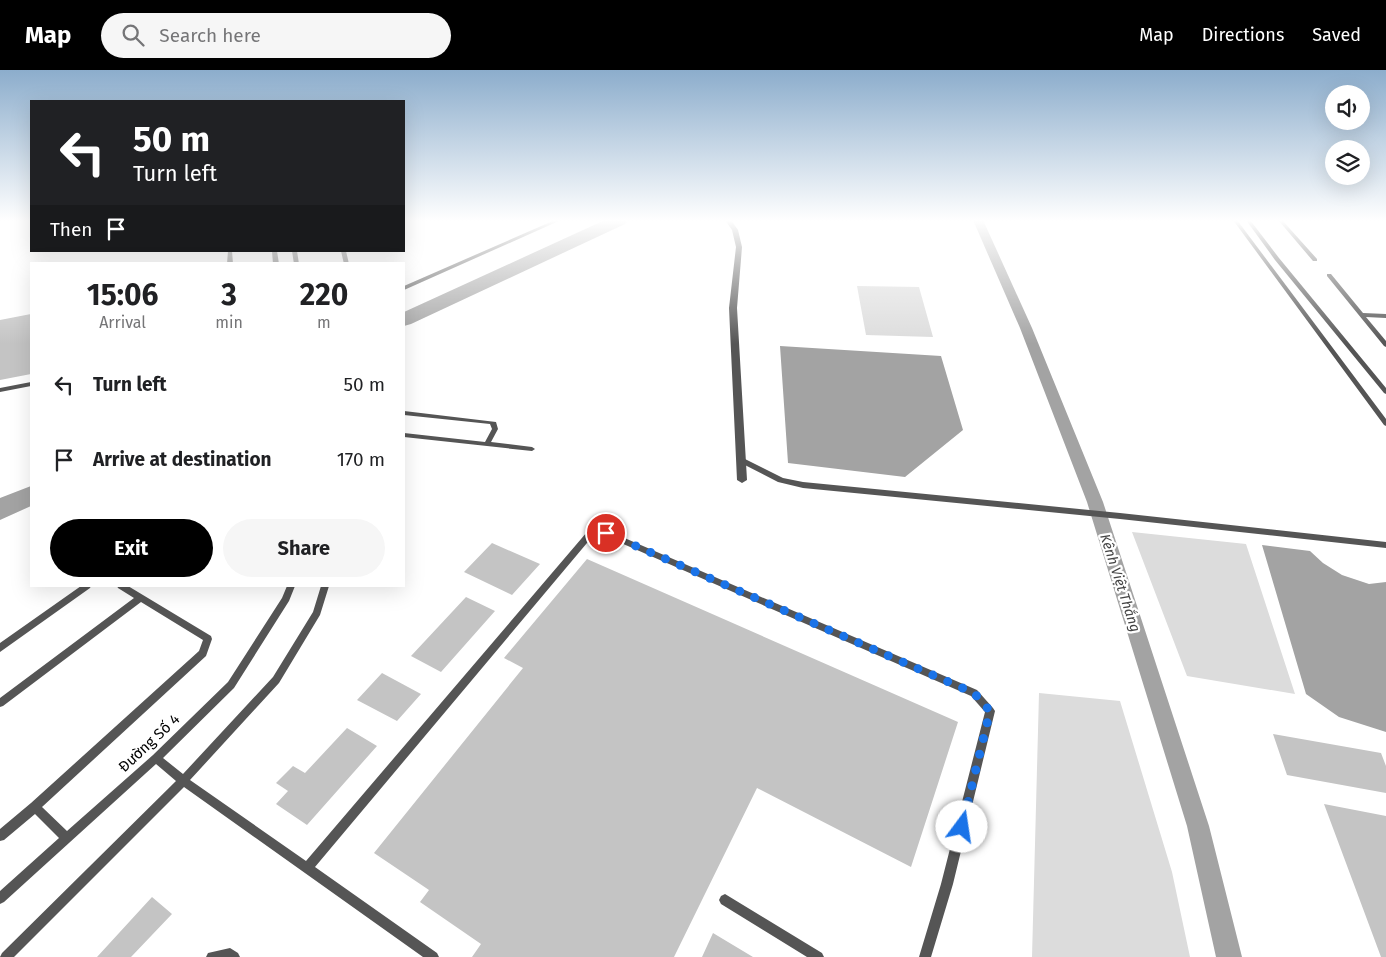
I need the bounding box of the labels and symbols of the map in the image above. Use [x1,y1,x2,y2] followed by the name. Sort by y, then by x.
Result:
[585,512,627,554] pin
[1096,532,1145,634] water label: Kênh Việt Thắng
[115,710,183,776] street label: Đường Số 4
[935,800,987,852] position arrow

